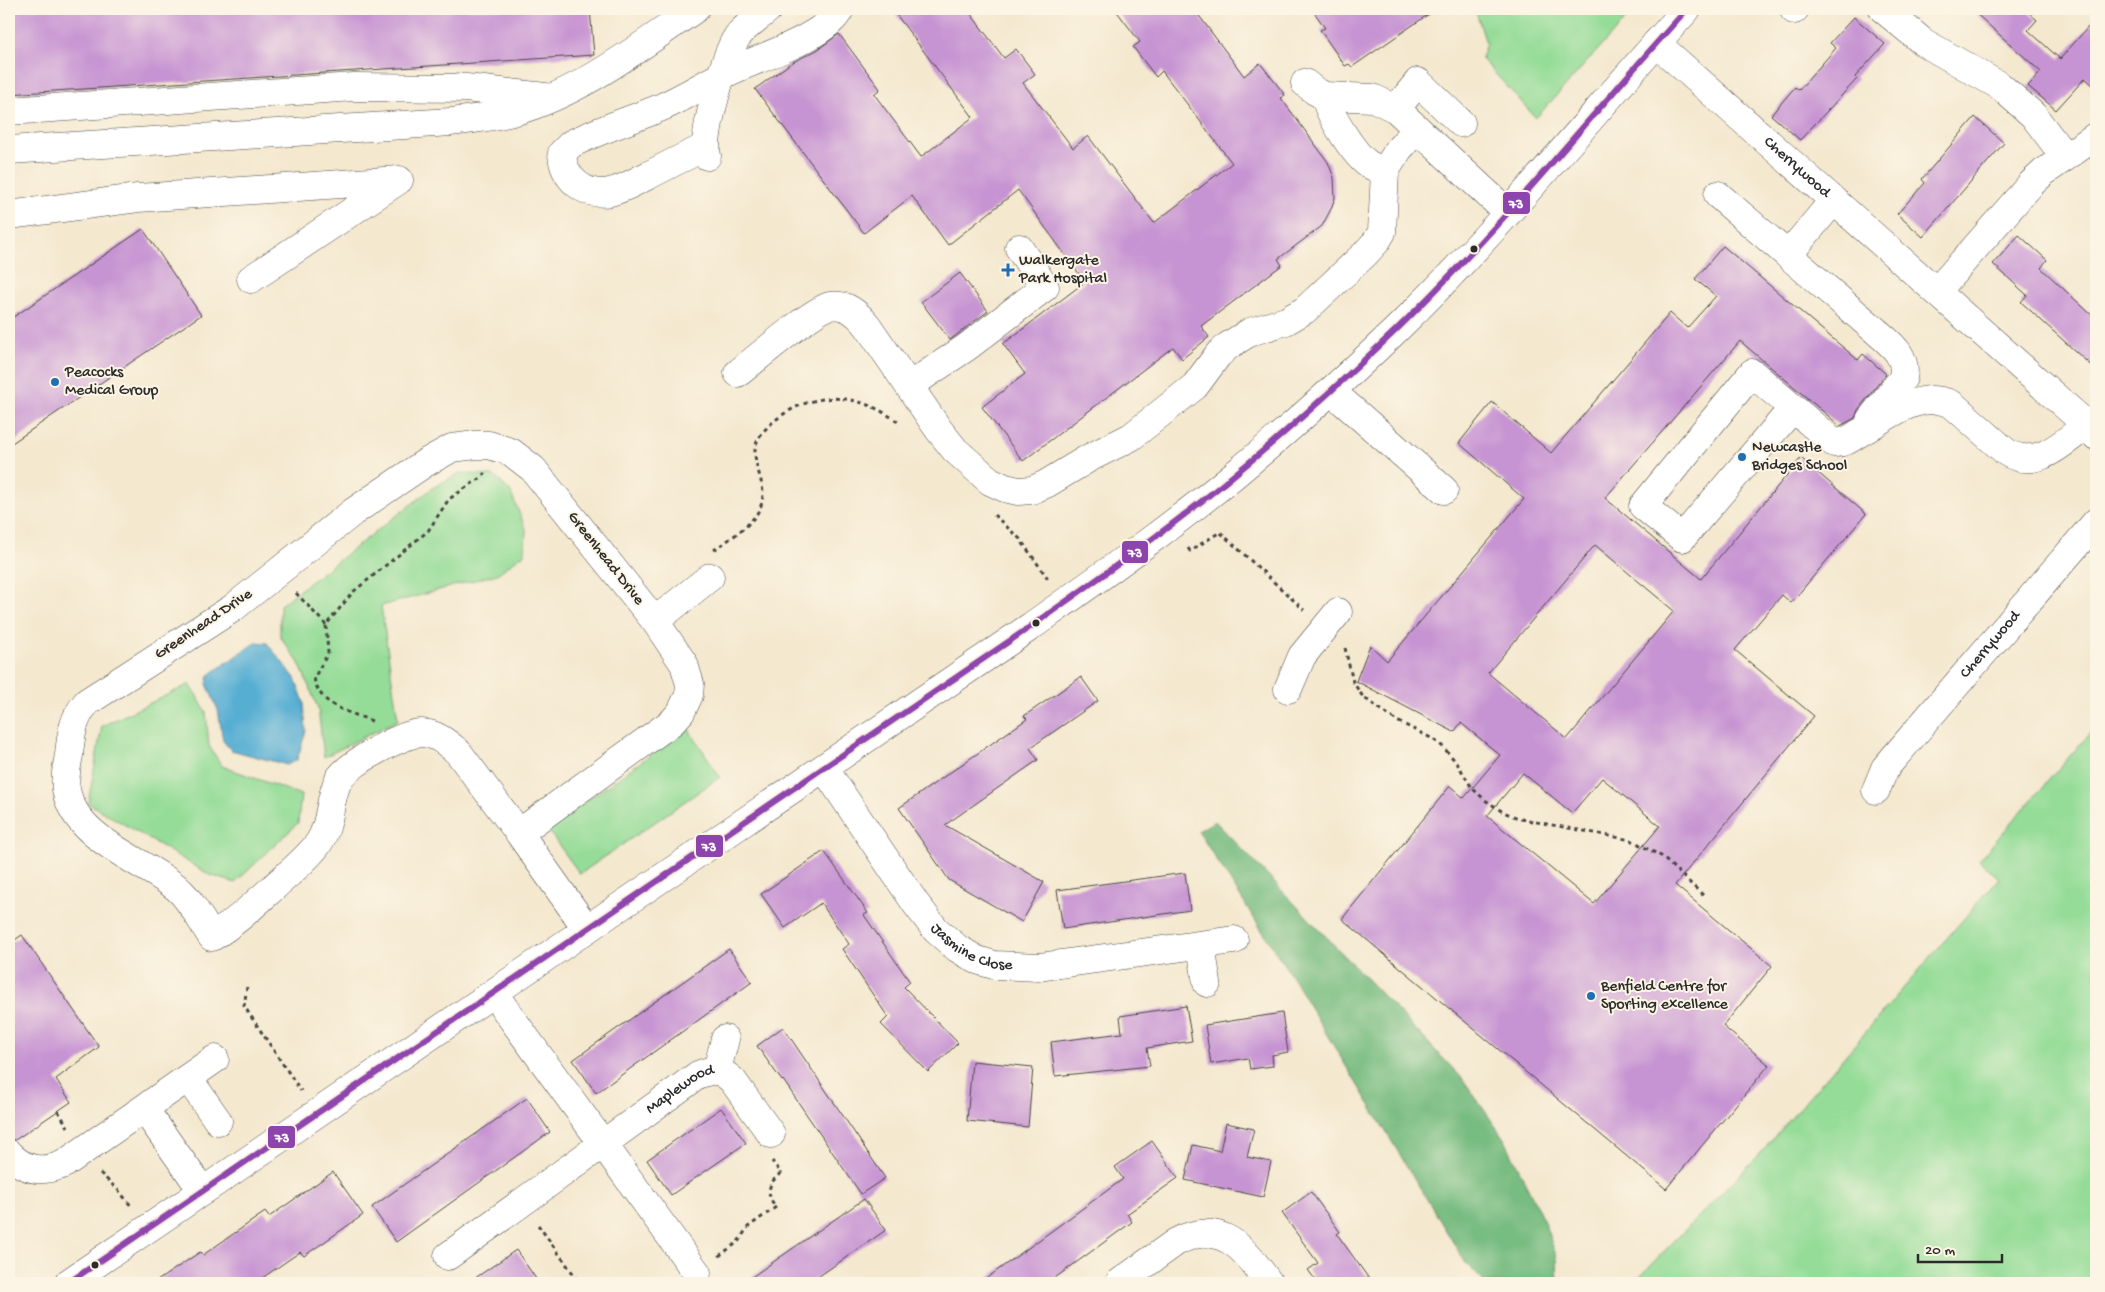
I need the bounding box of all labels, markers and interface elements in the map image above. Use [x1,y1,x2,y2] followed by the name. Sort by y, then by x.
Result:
[1759,133,1835,203] street label: Cherrywood
[1502,191,1531,215] line badge: 73
[1508,197,1523,214] text: 73
[1469,244,1479,254] unlabelled marker
[1018,252,1107,289] place label: Walkergate Park Hospital
[1001,263,1015,277] marker: Walkergate Park Hospital
[64,364,158,401] place label: Peacocks Medical Group
[49,376,61,388] marker: Peacocks Medical Group
[1751,439,1847,476] place label: Newcastle Bridges School
[1736,451,1748,463] marker: Newcastle Bridges School
[563,508,648,610] street label: Greenhead Drive
[1121,540,1149,564] line badge: 73
[1127,546,1142,563] text: 73
[152,585,257,665] street label: Greenhead Drive
[1956,606,2026,683] street label: Cherrywood
[1031,618,1041,628] unlabelled marker
[695,834,724,858] line badge: 73
[701,840,716,857] text: 73
[925,920,1014,975] street label: Jasmine Close
[1600,978,1728,1015] place label: Benfield Centre for Sporting excellence
[1585,990,1597,1002] marker: Benfield Centre for Sporting excellence
[642,1061,717,1119] street label: Maplewood
[267,1125,296,1149] line badge: 73
[274,1131,289,1148] text: 73
[1918,1232,2001,1264] scale bar
[1925,1242,1955,1260] text: 20 m
[90,1260,100,1270] unlabelled marker

